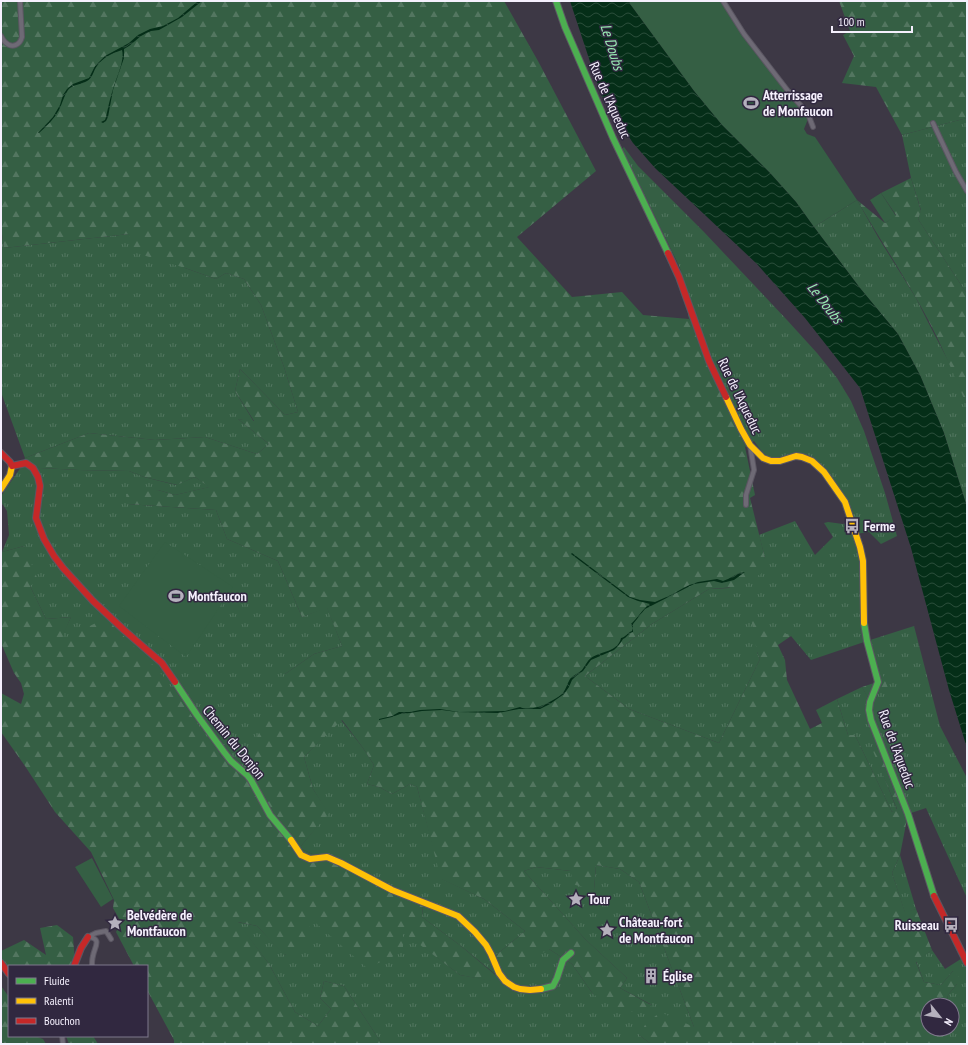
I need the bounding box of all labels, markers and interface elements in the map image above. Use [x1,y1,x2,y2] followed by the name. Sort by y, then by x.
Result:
[832,8,912,34] scale bar
[838,14,865,29] text: 100 m
[596,21,629,74] water label: Le Doubs
[585,59,635,141] street label: Rue de l'Aqueduc
[762,86,833,120] place label: Atterrissage de Monfaucon
[742,94,760,112] sports icon: Atterrissage de Monfaucon
[803,278,849,329] water label: Le Doubs
[714,355,766,437] street label: Rue de l'Aqueduc
[843,517,861,535] bus stop icon: Ferme
[864,517,895,535] place label: Ferme
[167,587,185,605] sports icon: Montfaucon
[188,587,247,605] place label: Montfaucon
[199,702,269,782] street label: Chemin du Donjon
[874,707,920,791] street label: Rue de l'Aqueduc
[567,890,585,908] place icon: Tour
[588,890,611,908] place label: Tour
[127,906,192,940] place label: Belvédère de Montfaucon
[619,913,693,947] place label: Château-fort de Montfaucon
[106,914,124,932] place icon: Belvédère de Montfaucon
[895,916,939,934] place label: Ruisseau
[942,916,960,934] bus stop icon: Ruisseau
[598,921,616,939] place icon: Château-fort de Montfaucon
[8,965,148,1037] legend
[642,967,660,985] building icon: Église
[663,967,693,985] place label: Église
[44,973,70,988] text: Fluide
[44,993,73,1008] text: Ralenti
[920,997,960,1037] north arrow
[44,1013,80,1028] text: Bouchon
[941,1016,956,1028] text: N

